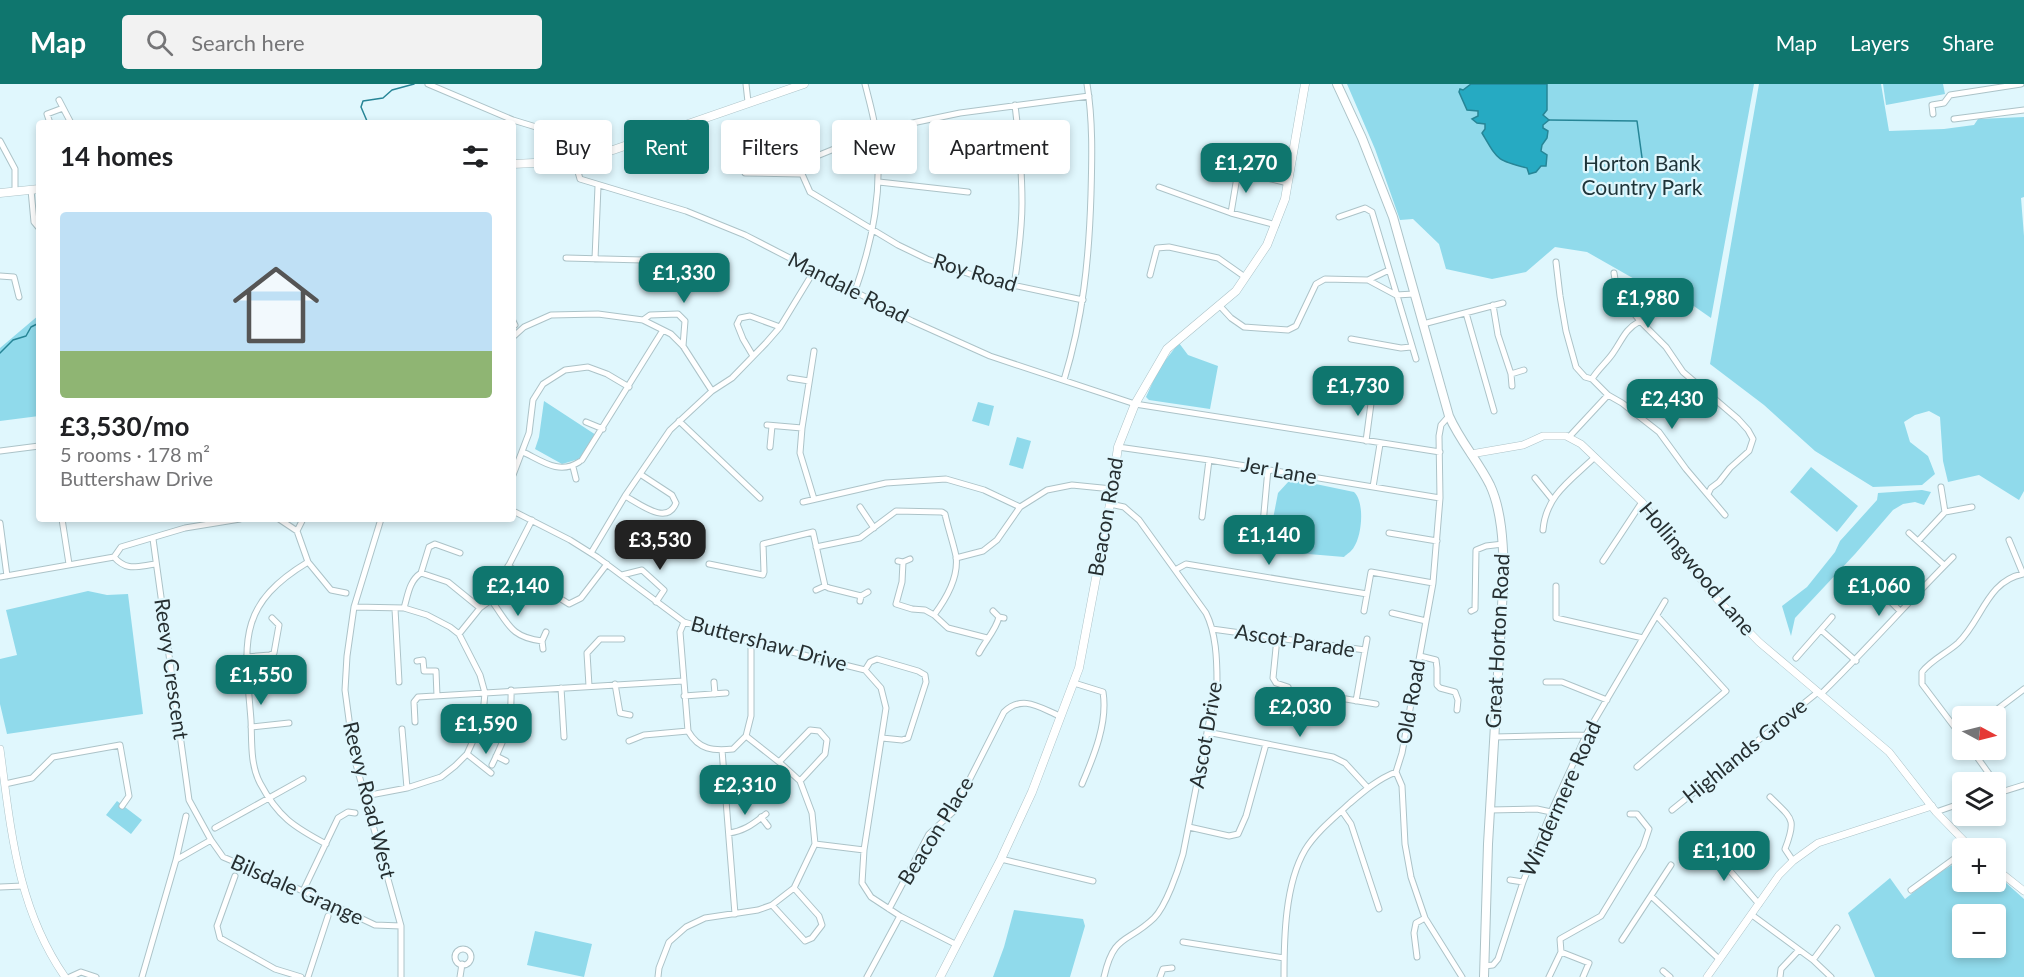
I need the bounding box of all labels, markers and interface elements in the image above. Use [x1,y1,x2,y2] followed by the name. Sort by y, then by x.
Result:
[122,15,542,69] search box
[30,25,86,59] text: Map
[143,26,176,59] icon: search
[191,29,305,56] text: Search here
[1776,30,1817,55] text: Map
[1850,30,1909,55] text: Layers
[1942,30,1994,55] text: Share
[534,120,612,174] chip: Buy
[624,120,709,174] chip: Rent
[721,120,820,174] chip: Filters
[832,120,917,174] chip: New
[929,120,1070,174] chip: Apartment
[60,140,173,172] text: 14 homes
[459,140,492,173] icon: filters
[1197,143,1295,194] pin: £1,270
[1215,150,1277,174] text: £1,270
[1582,150,1703,199] park label: Horton Bank Country Park
[784,246,913,328] street label: Mandale Road
[931,247,1020,296] street label: Roy Road
[222,251,330,359] icon: home
[635,253,733,304] pin: £1,330
[653,260,715,284] text: £1,330
[1599,278,1697,329] pin: £1,980
[1617,285,1679,309] text: £1,980
[1309,366,1407,417] pin: £1,730
[1327,373,1389,397] text: £1,730
[1623,379,1721,430] pin: £2,430
[1641,386,1703,410] text: £2,430
[60,410,190,442] text: £3,530/mo
[60,442,210,466] text: 5 rooms · 178 m²
[1240,451,1319,488] street label: Jer Lane
[1082,455,1127,578] street label: Beacon Road
[60,466,213,490] text: Buttershaw Drive
[1635,496,1761,640] street label: Hollingwood Lane
[1220,515,1318,566] pin: £1,140
[611,520,709,571] pin: £3,530
[1238,522,1300,546] text: £1,140
[629,527,691,551] text: £3,530
[1479,553,1514,729] street label: Great Horton Road
[469,566,567,617] pin: £2,140
[1830,566,1928,617] pin: £1,060
[487,573,549,597] text: £2,140
[1848,573,1910,597] text: £1,060
[150,597,195,741] street label: Reevy Crescent
[689,610,850,675] street label: Buttershaw Drive
[1233,618,1357,661] street label: Ascot Parade
[212,655,310,706] pin: £1,550
[1390,658,1429,746] street label: Old Road
[230,662,292,686] text: £1,550
[1183,679,1226,790] street label: Ascot Drive
[1251,687,1349,738] pin: £2,030
[1677,692,1811,808] street label: Highlands Grove
[1269,694,1331,718] text: £2,030
[437,704,535,755] pin: £1,590
[1952,706,2006,760] north arrow
[1952,706,2006,958] map controls
[455,711,517,735] text: £1,590
[1514,717,1605,880] street label: Windermere Road
[339,719,402,881] street label: Reevy Road West
[696,765,794,816] pin: £2,310
[714,772,776,796] text: £2,310
[892,772,978,889] street label: Beacon Place
[1952,772,2006,826] button: layers
[1675,831,1773,882] pin: £1,100
[1693,838,1755,862] text: £1,100
[1952,838,2006,892] button: +
[227,848,368,929] street label: Bilsdale Grange
[1952,904,2006,958] button: −

